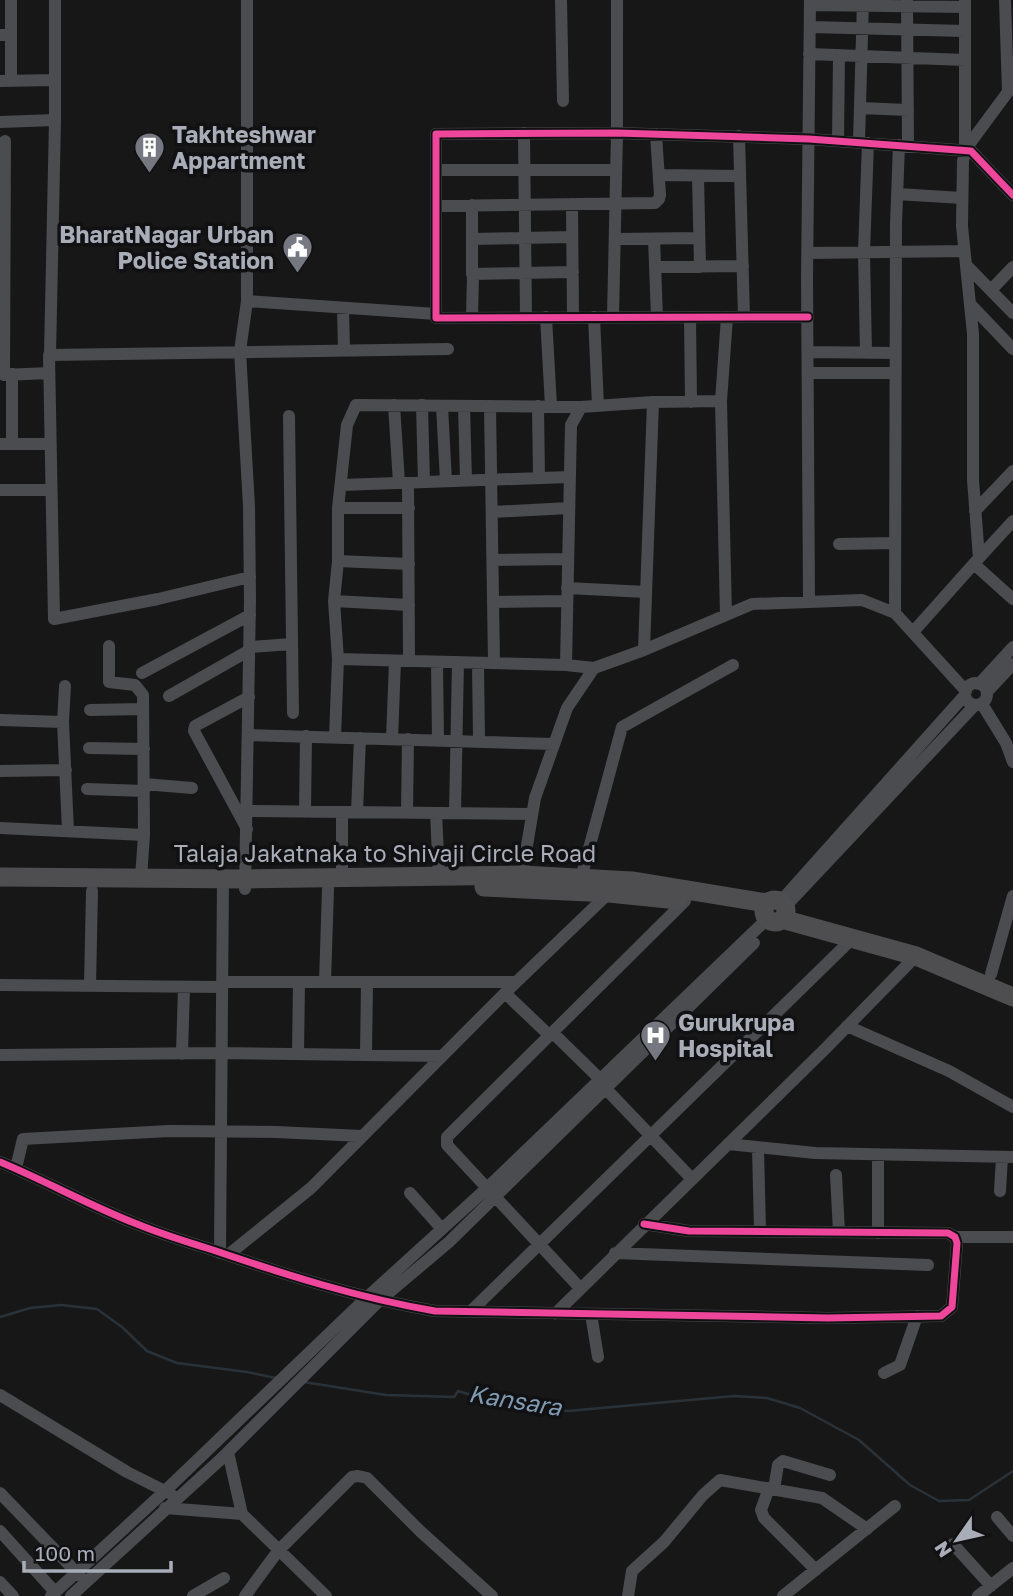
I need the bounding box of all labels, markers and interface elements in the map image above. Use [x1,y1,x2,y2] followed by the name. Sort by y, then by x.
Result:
[172,120,316,174] place label: Takhteshwar Appartment
[132,131,166,175] building icon: Takhteshwar Appartment
[59,220,274,274] place label: BharatNagar Urban Police Station
[280,231,314,275] public building icon: BharatNagar Urban Police Station
[174,839,596,867] street label: Talaja Jakatnaka to Shivaji Circle Road
[678,1008,795,1062] place label: Gurukrupa Hospital
[638,1019,672,1063] hospital icon: Gurukrupa Hospital
[467,1378,565,1421] water label: Kansara
[922,1505,992,1575] north arrow
[24,1530,172,1574] scale bar
[929,1537,956,1562] text: N
[35,1540,95,1566] text: 100 m

